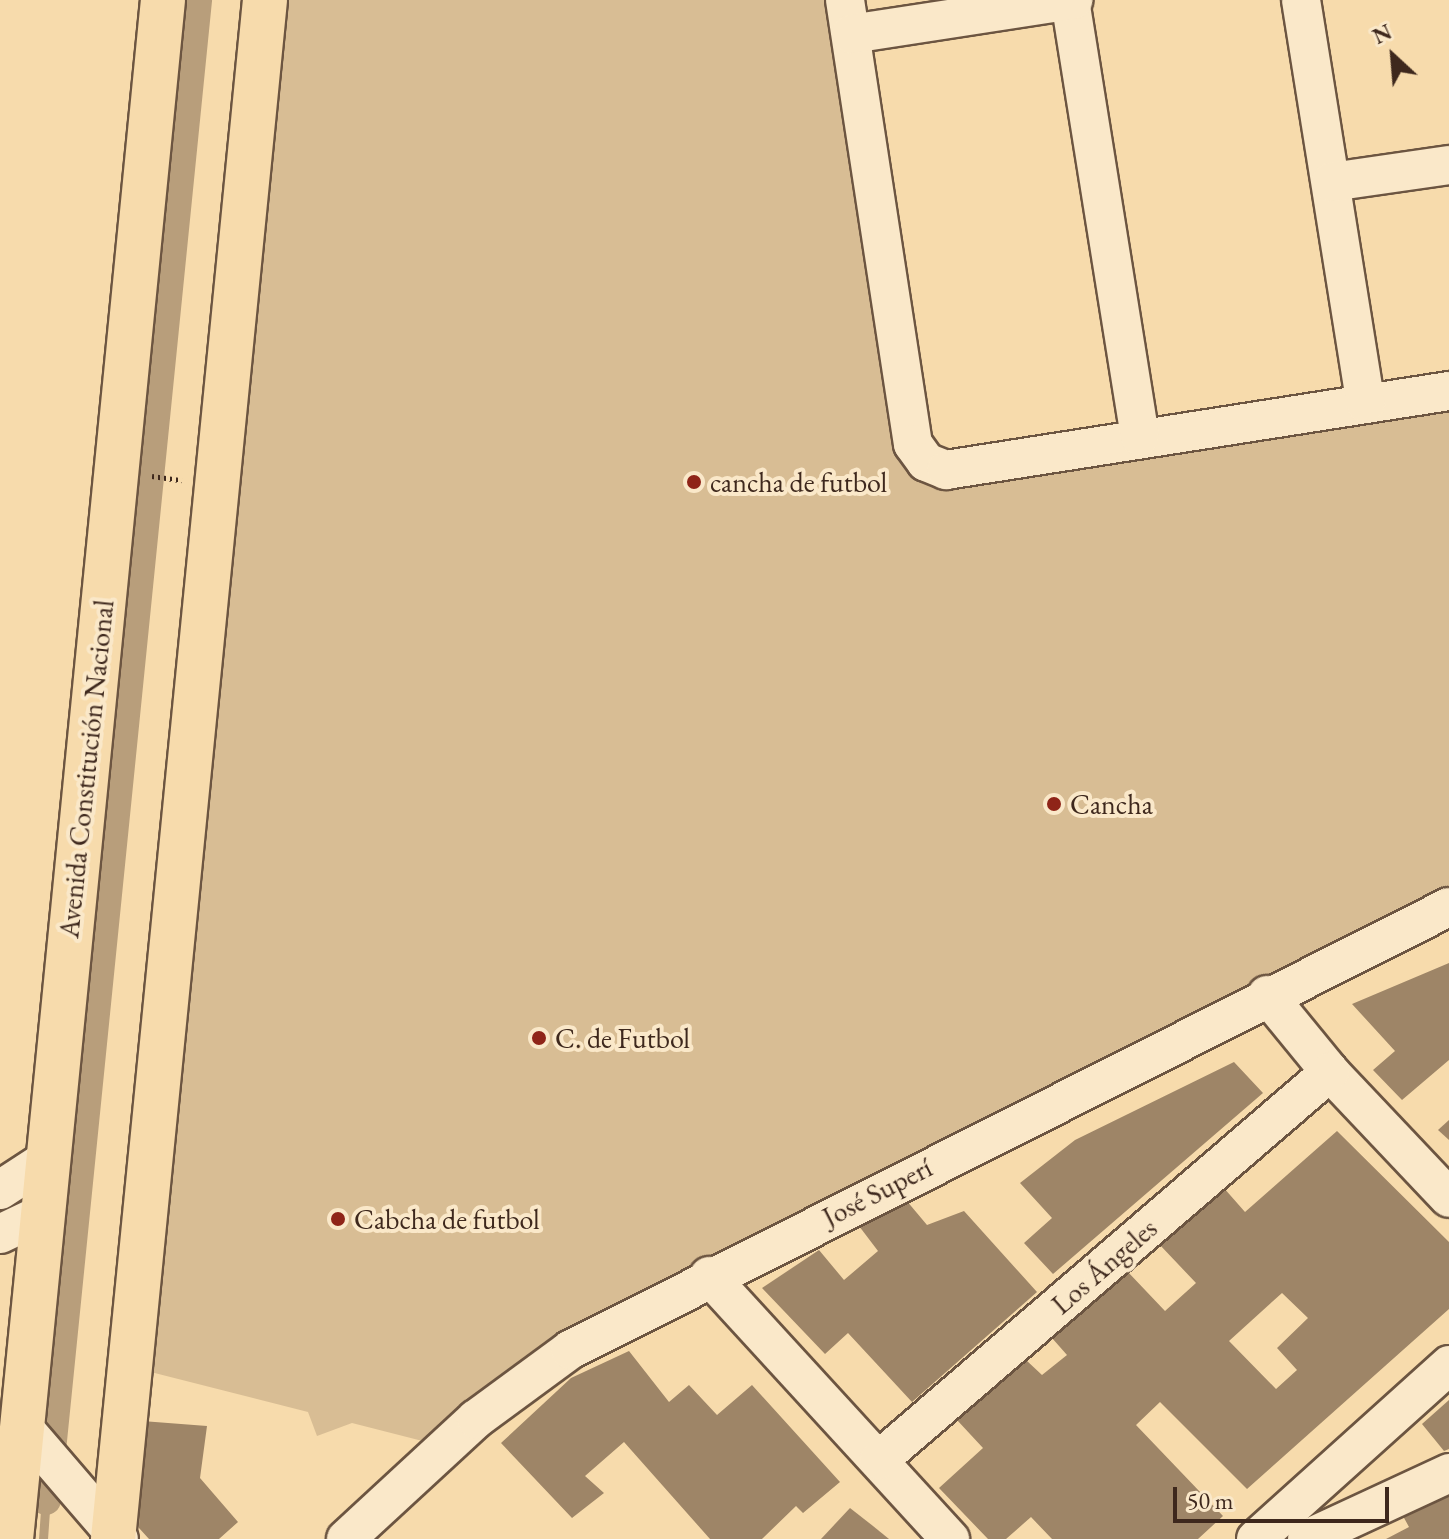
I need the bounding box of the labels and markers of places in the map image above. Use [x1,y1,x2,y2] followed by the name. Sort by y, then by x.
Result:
[710,465,887,499] place label: cancha de futbol
[685,473,703,491] marker: cancha de futbol
[1070,787,1153,821] place label: Cancha
[1045,795,1063,813] marker: Cancha
[555,1021,690,1055] place label: C. de Futbol
[530,1029,548,1047] marker: C. de Futbol
[354,1202,540,1236] place label: Cabcha de futbol
[329,1210,347,1228] marker: Cabcha de futbol

